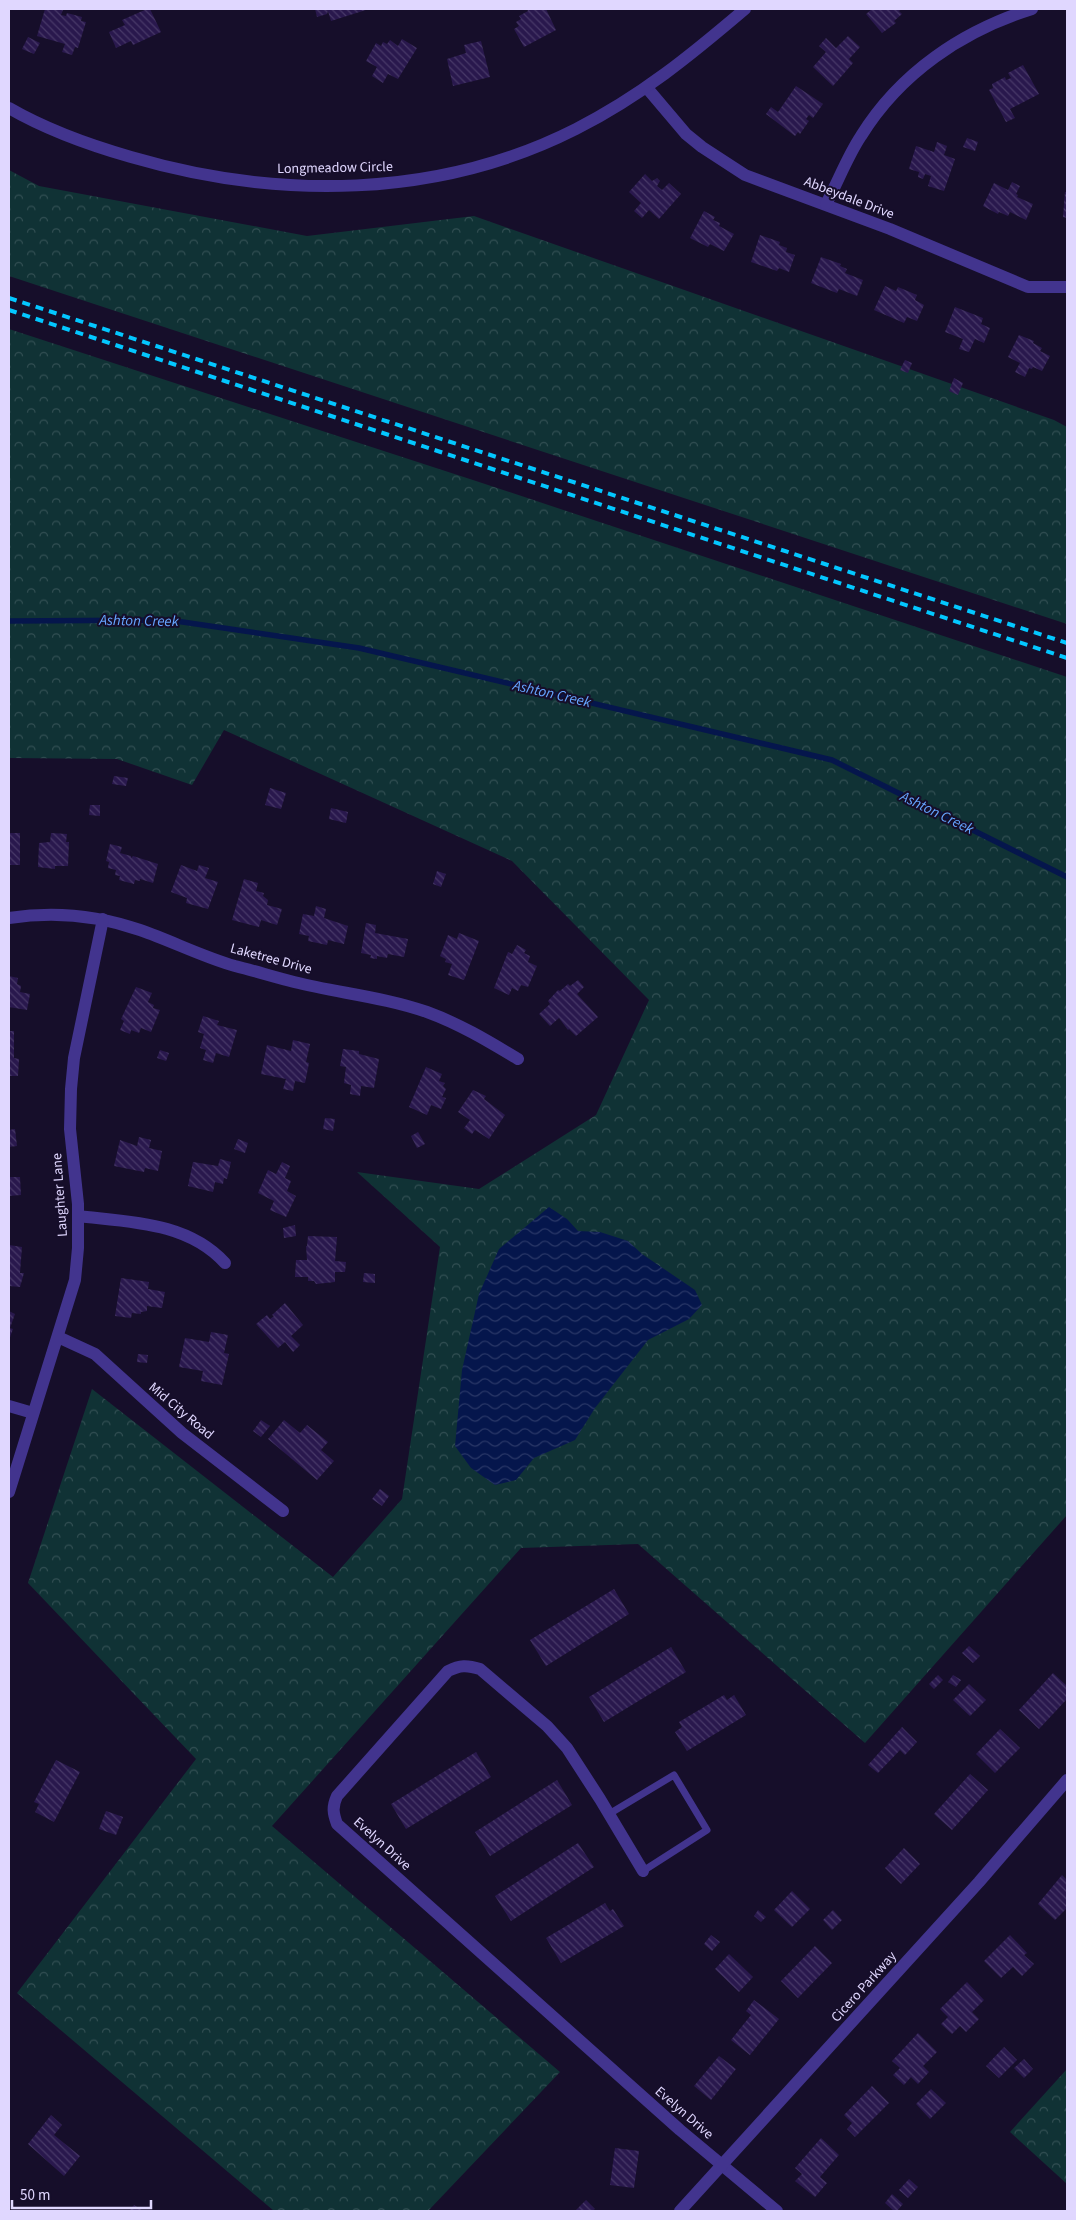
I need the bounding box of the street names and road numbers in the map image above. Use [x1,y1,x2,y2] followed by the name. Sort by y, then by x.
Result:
[277,157,393,179] street label: Longmeadow Circle
[801,172,897,224] street label: Abbeydale Drive
[228,938,314,980] street label: Laketree Drive
[47,1152,73,1237] street label: Laughter Lane
[144,1378,218,1444] street label: Mid City Road
[349,1813,415,1875] street label: Evelyn Drive
[827,1947,902,2027] street label: Cicero Parkway
[650,2082,718,2144] street label: Evelyn Drive

